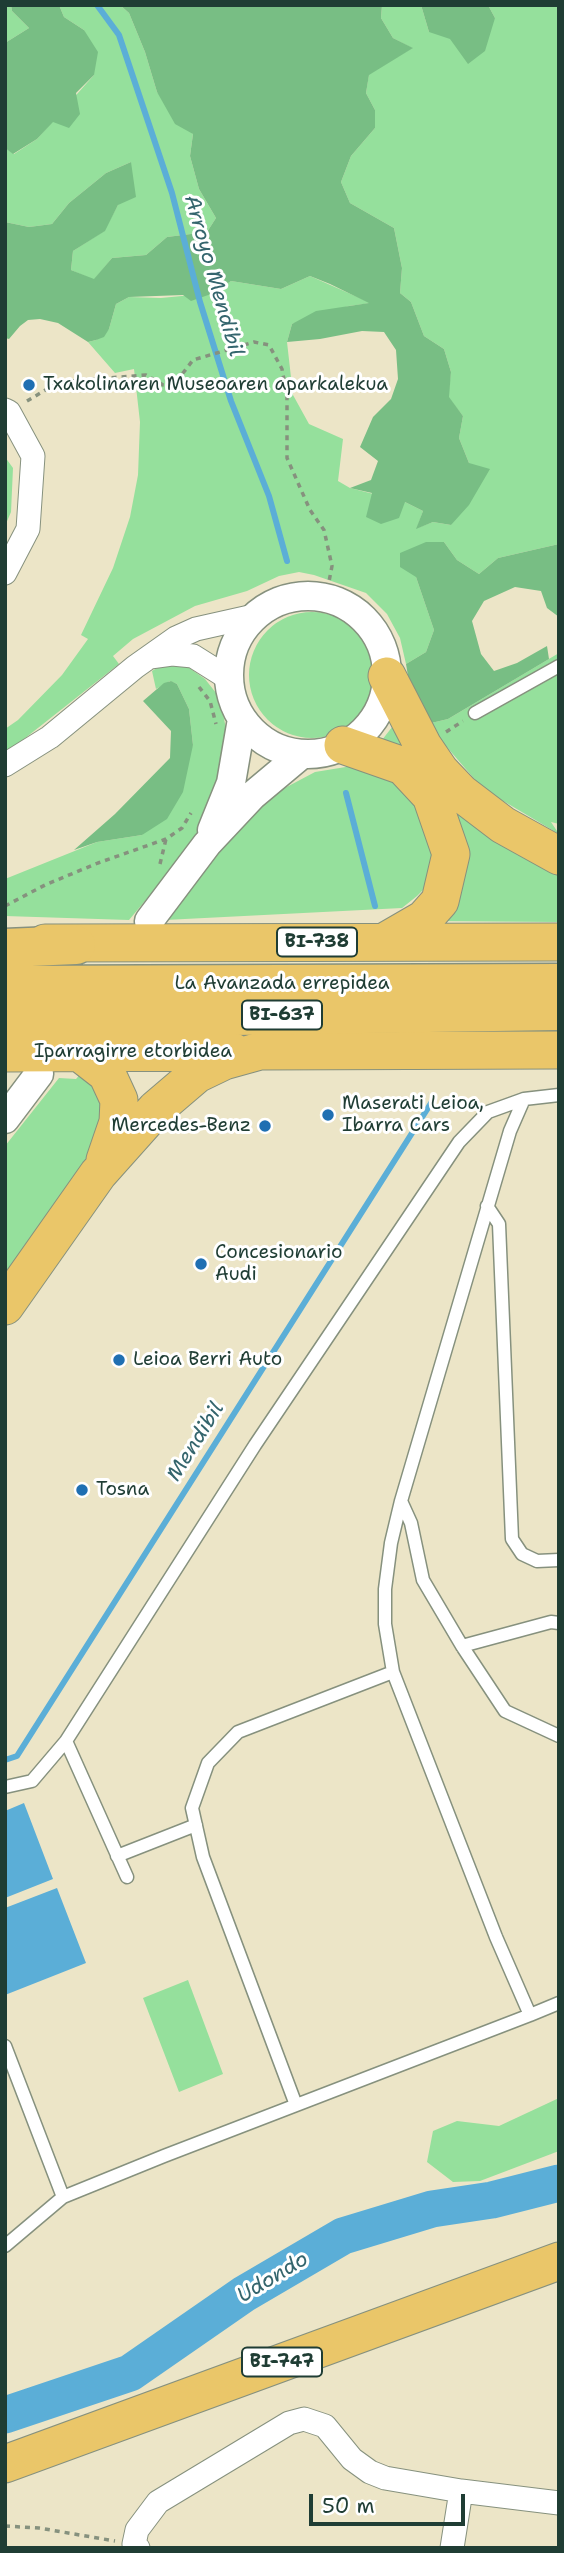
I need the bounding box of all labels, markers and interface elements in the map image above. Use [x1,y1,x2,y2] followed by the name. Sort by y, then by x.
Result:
[178,192,248,360] water label: Arroyo Mendibil
[43,374,388,396] place label: Txakolinaren Museoaren aparkalekua
[21,377,37,393] marker: Txakolinaren Museoaren aparkalekua
[277,928,357,957] road number: BI-738
[174,973,390,995] street label: La Avanzada errepidea
[242,1000,322,1030] road number: BI-637
[34,1041,232,1063] street label: Iparragirre etorbidea
[342,1093,484,1137] place label: Maserati Leioa, Ibarra Cars
[320,1107,336,1123] marker: Maserati Leioa, Ibarra Cars
[111,1115,251,1137] place label: Mercedes-Benz
[257,1118,273,1134] marker: Mercedes-Benz
[215,1242,343,1286] place label: Concesionario Audi
[193,1256,209,1272] marker: Concesionario Audi
[133,1349,282,1371] place label: Leioa Berri Auto
[111,1352,127,1368] marker: Leioa Berri Auto
[162,1398,230,1486] water label: Mendibil
[96,1479,149,1501] place label: Tosna
[74,1482,90,1498] marker: Tosna
[233,2247,313,2309] water label: Udondo
[242,2348,322,2376] road number: BI-747
[312,2480,468,2524] scale bar
[322,2492,375,2520] text: 50 m

